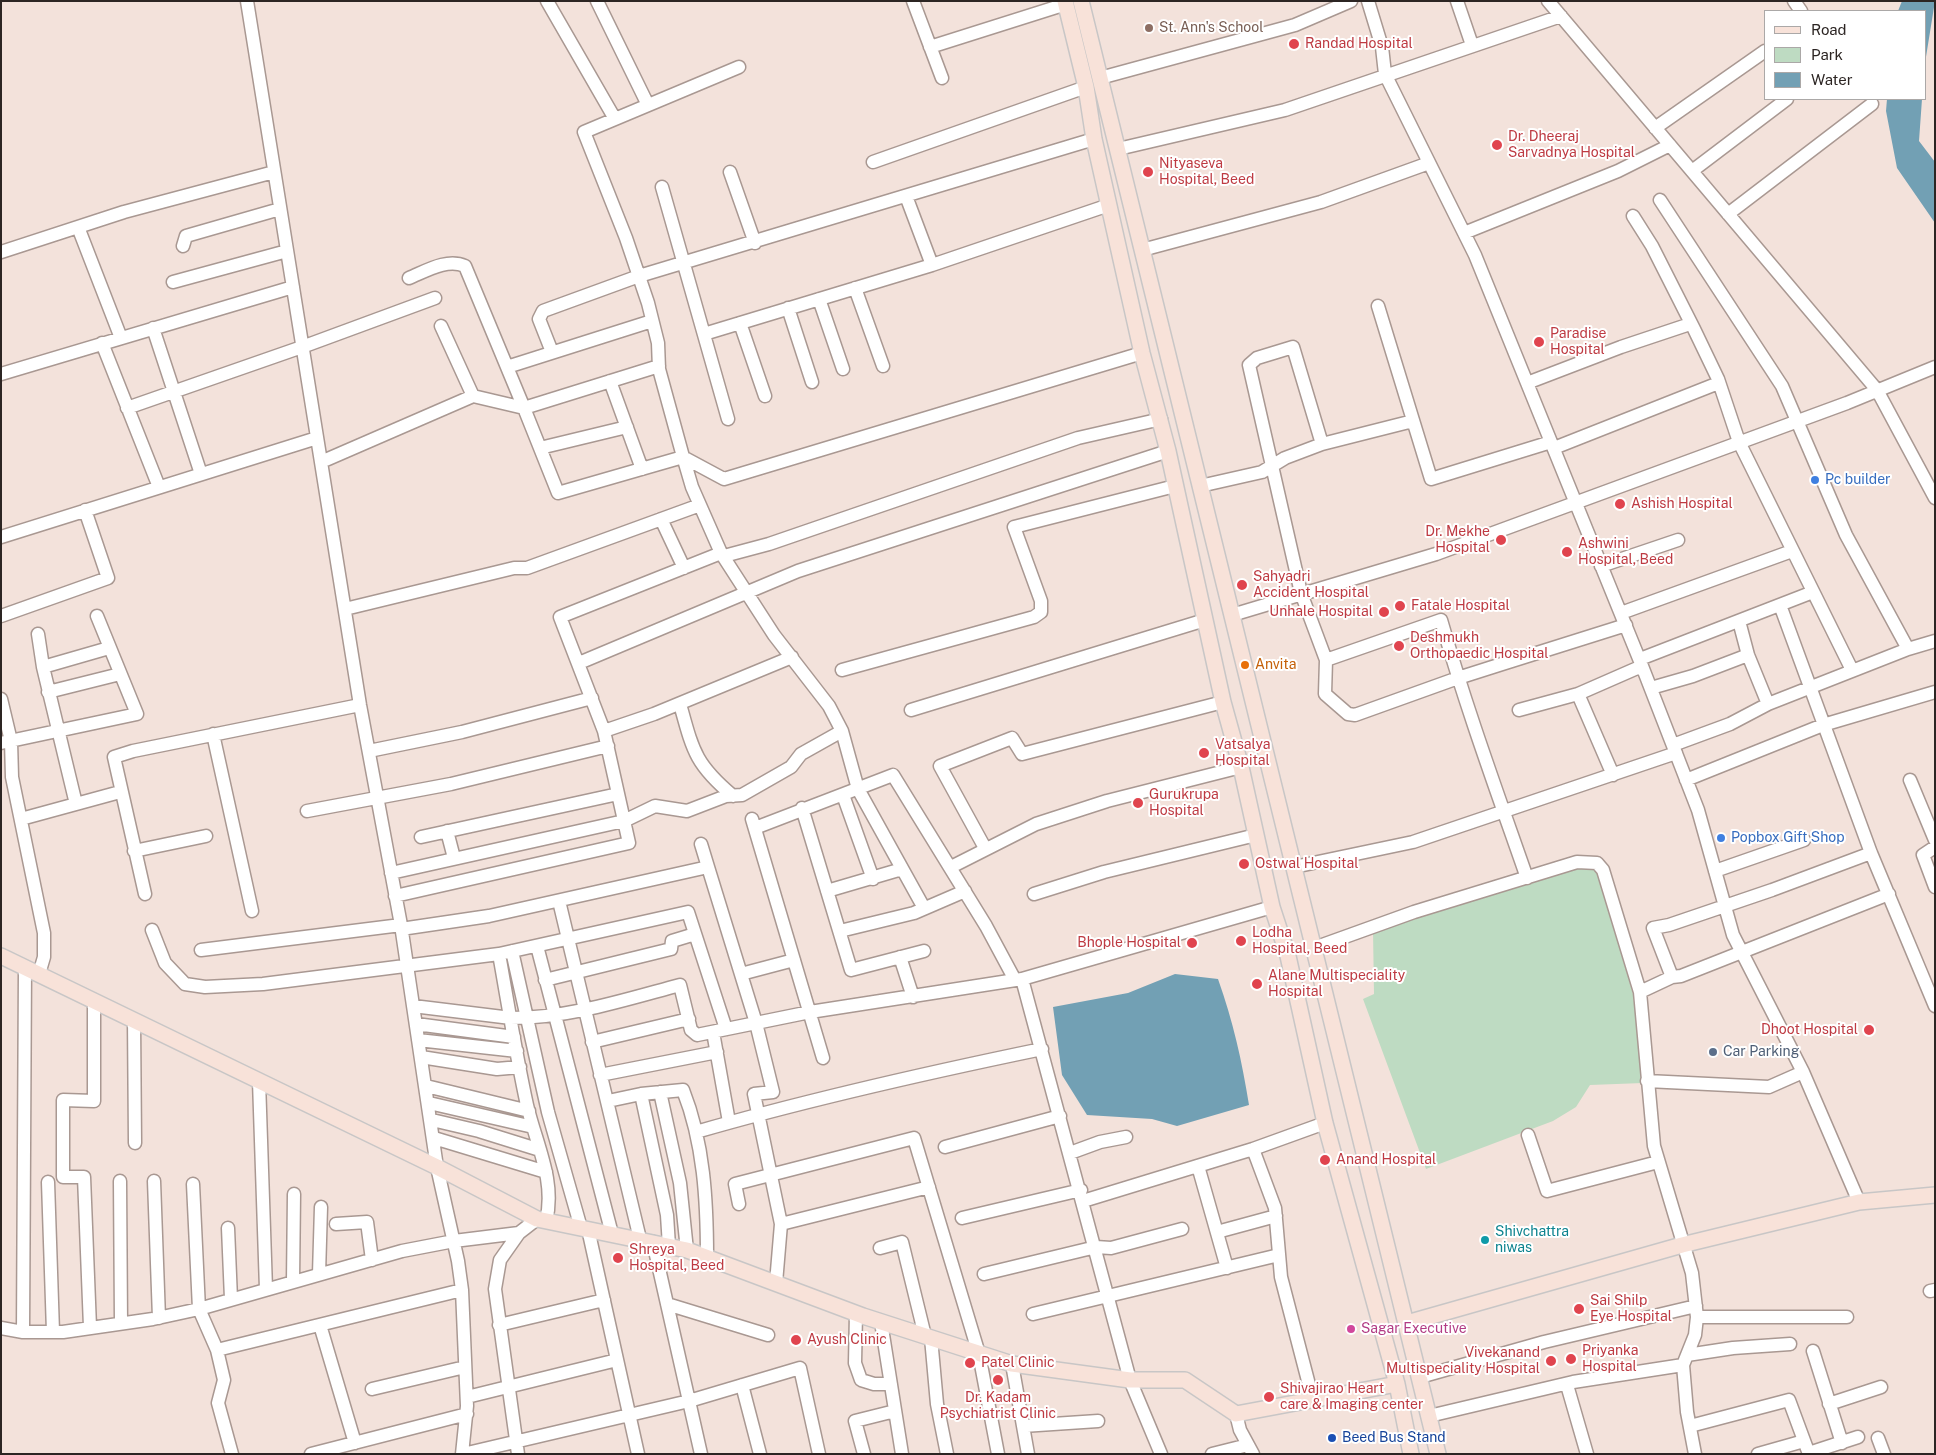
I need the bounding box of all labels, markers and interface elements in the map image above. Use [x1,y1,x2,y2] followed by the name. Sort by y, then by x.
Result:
[1764,10,1926,100] legend
[1159,20,1263,36] place label: St. Ann's School
[1811,21,1847,38] text: Road
[1143,22,1155,34] marker: St. Ann's School
[1305,36,1413,52] place label: Randad Hospital
[1287,37,1301,51] marker: Randad Hospital
[1811,46,1843,63] text: Park
[1811,71,1853,88] text: Water
[1508,129,1635,162] place label: Dr. Dheeraj Sarvadnya Hospital
[1490,138,1504,152] marker: Dr. Dheeraj Sarvadnya Hospital
[1159,156,1254,188] place label: Nityaseva Hospital, Beed
[1141,165,1155,179] marker: Nityaseva Hospital, Beed
[1550,326,1606,358] place label: Paradise Hospital
[1532,335,1546,349] marker: Paradise Hospital
[1825,472,1891,488] place label: Pc builder
[1809,474,1821,486] marker: Pc builder
[1631,496,1733,512] place label: Ashish Hospital
[1613,497,1627,511] marker: Ashish Hospital
[1425,524,1490,556] place label: Dr. Mekhe Hospital
[1494,533,1508,547] marker: Dr. Mekhe Hospital
[1578,536,1673,568] place label: Ashwini Hospital, Beed
[1560,545,1574,559] marker: Ashwini Hospital, Beed
[1253,569,1369,602] place label: Sahyadri Accident Hospital
[1235,578,1249,592] marker: Sahyadri Accident Hospital
[1411,598,1510,614] place label: Fatale Hospital
[1393,599,1407,613] marker: Fatale Hospital
[1269,604,1373,620] place label: Unhale Hospital
[1377,605,1391,619] marker: Unhale Hospital
[1410,630,1548,662] place label: Deshmukh Orthopaedic Hospital
[1392,639,1406,653] marker: Deshmukh Orthopaedic Hospital
[1255,657,1296,673] place label: Anvita
[1239,659,1251,671] marker: Anvita
[1215,737,1271,770] place label: Vatsalya Hospital
[1197,746,1211,760] marker: Vatsalya Hospital
[1149,787,1219,820] place label: Gurukrupa Hospital
[1131,796,1145,810] marker: Gurukrupa Hospital
[1731,830,1845,846] place label: Popbox Gift Shop
[1715,832,1727,844] marker: Popbox Gift Shop
[1255,856,1358,872] place label: Ostwal Hospital
[1237,857,1251,871] marker: Ostwal Hospital
[1252,925,1347,958] place label: Lodha Hospital, Beed
[1234,934,1248,948] marker: Lodha Hospital, Beed
[1077,935,1181,951] place label: Bhople Hospital
[1185,936,1199,950] marker: Bhople Hospital
[1268,968,1405,1000] place label: Alane Multispeciality Hospital
[1250,977,1264,991] marker: Alane Multispeciality Hospital
[1761,1022,1858,1038] place label: Dhoot Hospital
[1862,1023,1876,1037] marker: Dhoot Hospital
[1723,1044,1799,1060] place label: Car Parking
[1707,1046,1719,1058] marker: Car Parking
[1336,1152,1436,1168] place label: Anand Hospital
[1318,1153,1332,1167] marker: Anand Hospital
[1495,1224,1569,1256] place label: Shivchattra niwas
[1479,1234,1491,1246] marker: Shivchattra niwas
[629,1242,724,1274] place label: Shreya Hospital, Beed
[611,1251,625,1265] marker: Shreya Hospital, Beed
[1590,1293,1672,1325] place label: Sai Shilp Eye Hospital
[1572,1302,1586,1316] marker: Sai Shilp Eye Hospital
[1361,1321,1467,1337] place label: Sagar Executive
[1345,1323,1357,1335] marker: Sagar Executive
[807,1332,887,1348] place label: Ayush Clinic
[789,1333,803,1347] marker: Ayush Clinic
[1582,1343,1638,1375] place label: Priyanka Hospital
[1386,1345,1540,1378] place label: Vivekanand Multispeciality Hospital
[1564,1352,1578,1366] marker: Priyanka Hospital
[1544,1354,1558,1368] marker: Vivekanand Multispeciality Hospital
[981,1355,1055,1371] place label: Patel Clinic
[963,1356,977,1370] marker: Patel Clinic
[991,1373,1005,1387] marker: Dr. Kadam Psychiatrist Clinic
[1280,1381,1423,1414] place label: Shivajirao Heart care & Imaging center
[940,1390,1056,1422] place label: Dr. Kadam Psychiatrist Clinic
[1262,1390,1276,1404] marker: Shivajirao Heart care & Imaging center
[1342,1430,1446,1446] place label: Beed Bus Stand
[1326,1432,1338,1444] marker: Beed Bus Stand

